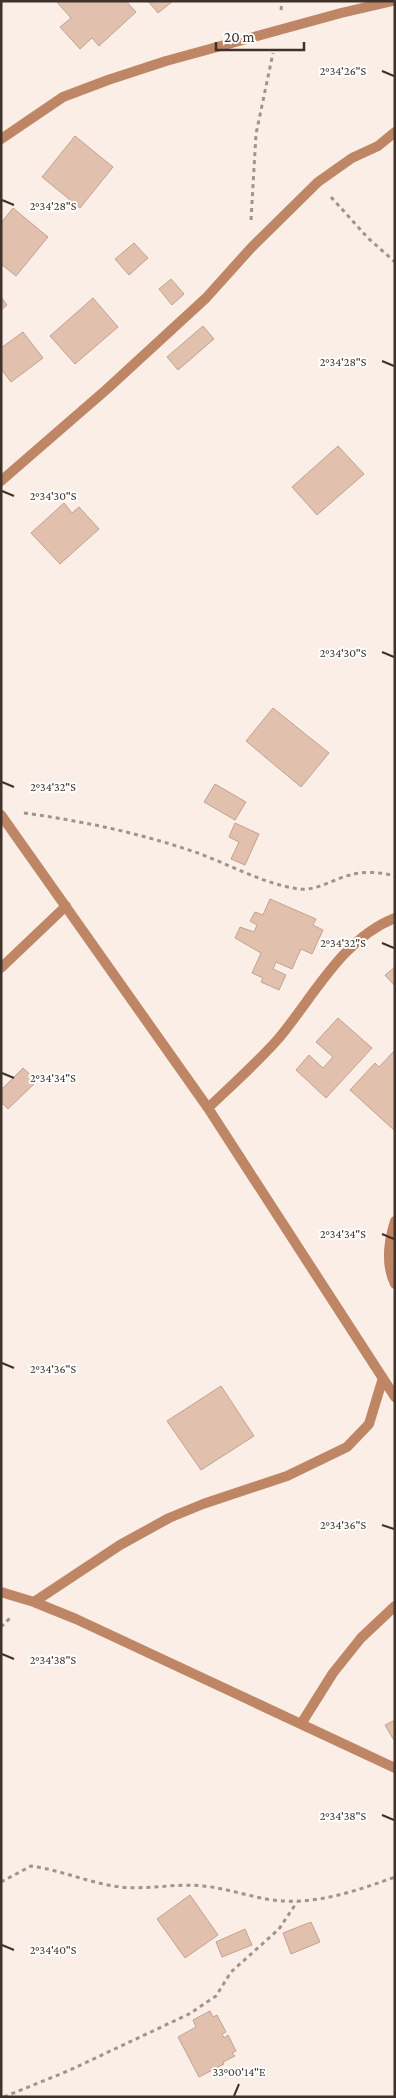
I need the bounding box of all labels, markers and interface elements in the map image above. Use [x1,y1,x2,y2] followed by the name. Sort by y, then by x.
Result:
[216,20,304,52] scale bar
[224,29,255,45] text: 20 m
[320,64,367,78] text: 2°34'26"S
[30,199,77,213] text: 2°34'28"S
[320,355,367,369] text: 2°34'28"S
[30,489,77,503] text: 2°34'30"S
[320,646,367,660] text: 2°34'30"S
[30,780,76,794] text: 2°34'32"S
[320,936,366,950] text: 2°34'32"S
[30,1071,76,1085] text: 2°34'34"S
[320,1227,366,1241] text: 2°34'34"S
[30,1362,76,1376] text: 2°34'36"S
[320,1518,366,1532] text: 2°34'36"S
[30,1653,77,1667] text: 2°34'38"S
[320,1809,367,1823] text: 2°34'38"S
[30,1943,77,1957] text: 2°34'40"S
[213,2065,266,2079] text: 33°00'14"E

